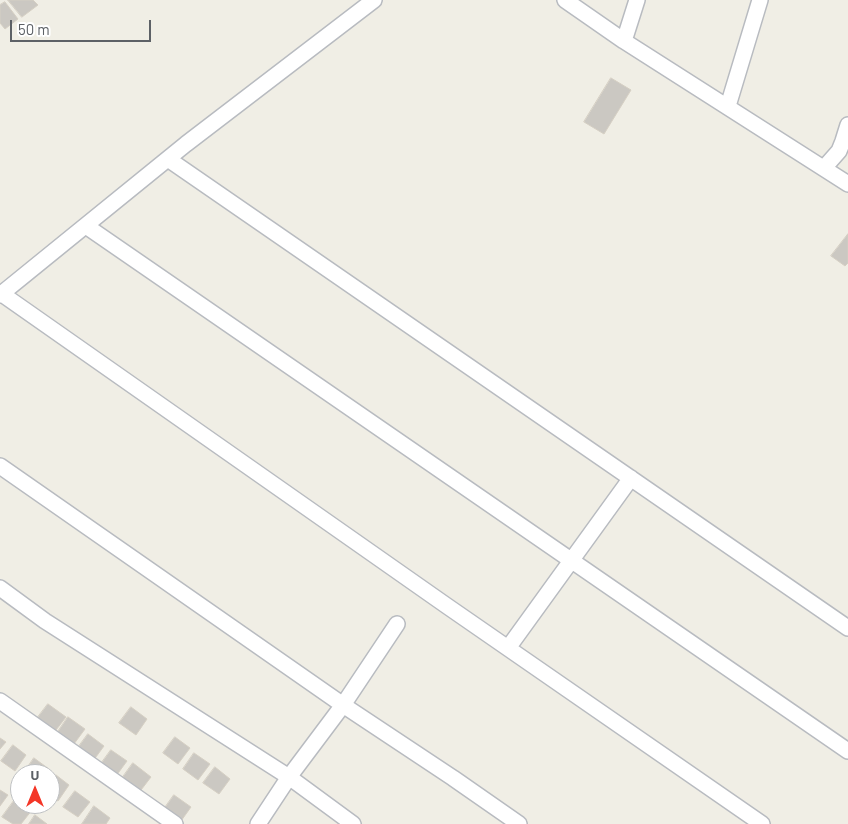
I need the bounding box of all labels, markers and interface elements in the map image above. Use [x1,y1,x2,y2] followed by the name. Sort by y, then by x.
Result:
[12,10,154,42] scale bar
[18,20,50,38] text: 50 m
[10,764,60,814] north arrow
[31,766,39,783] text: U

